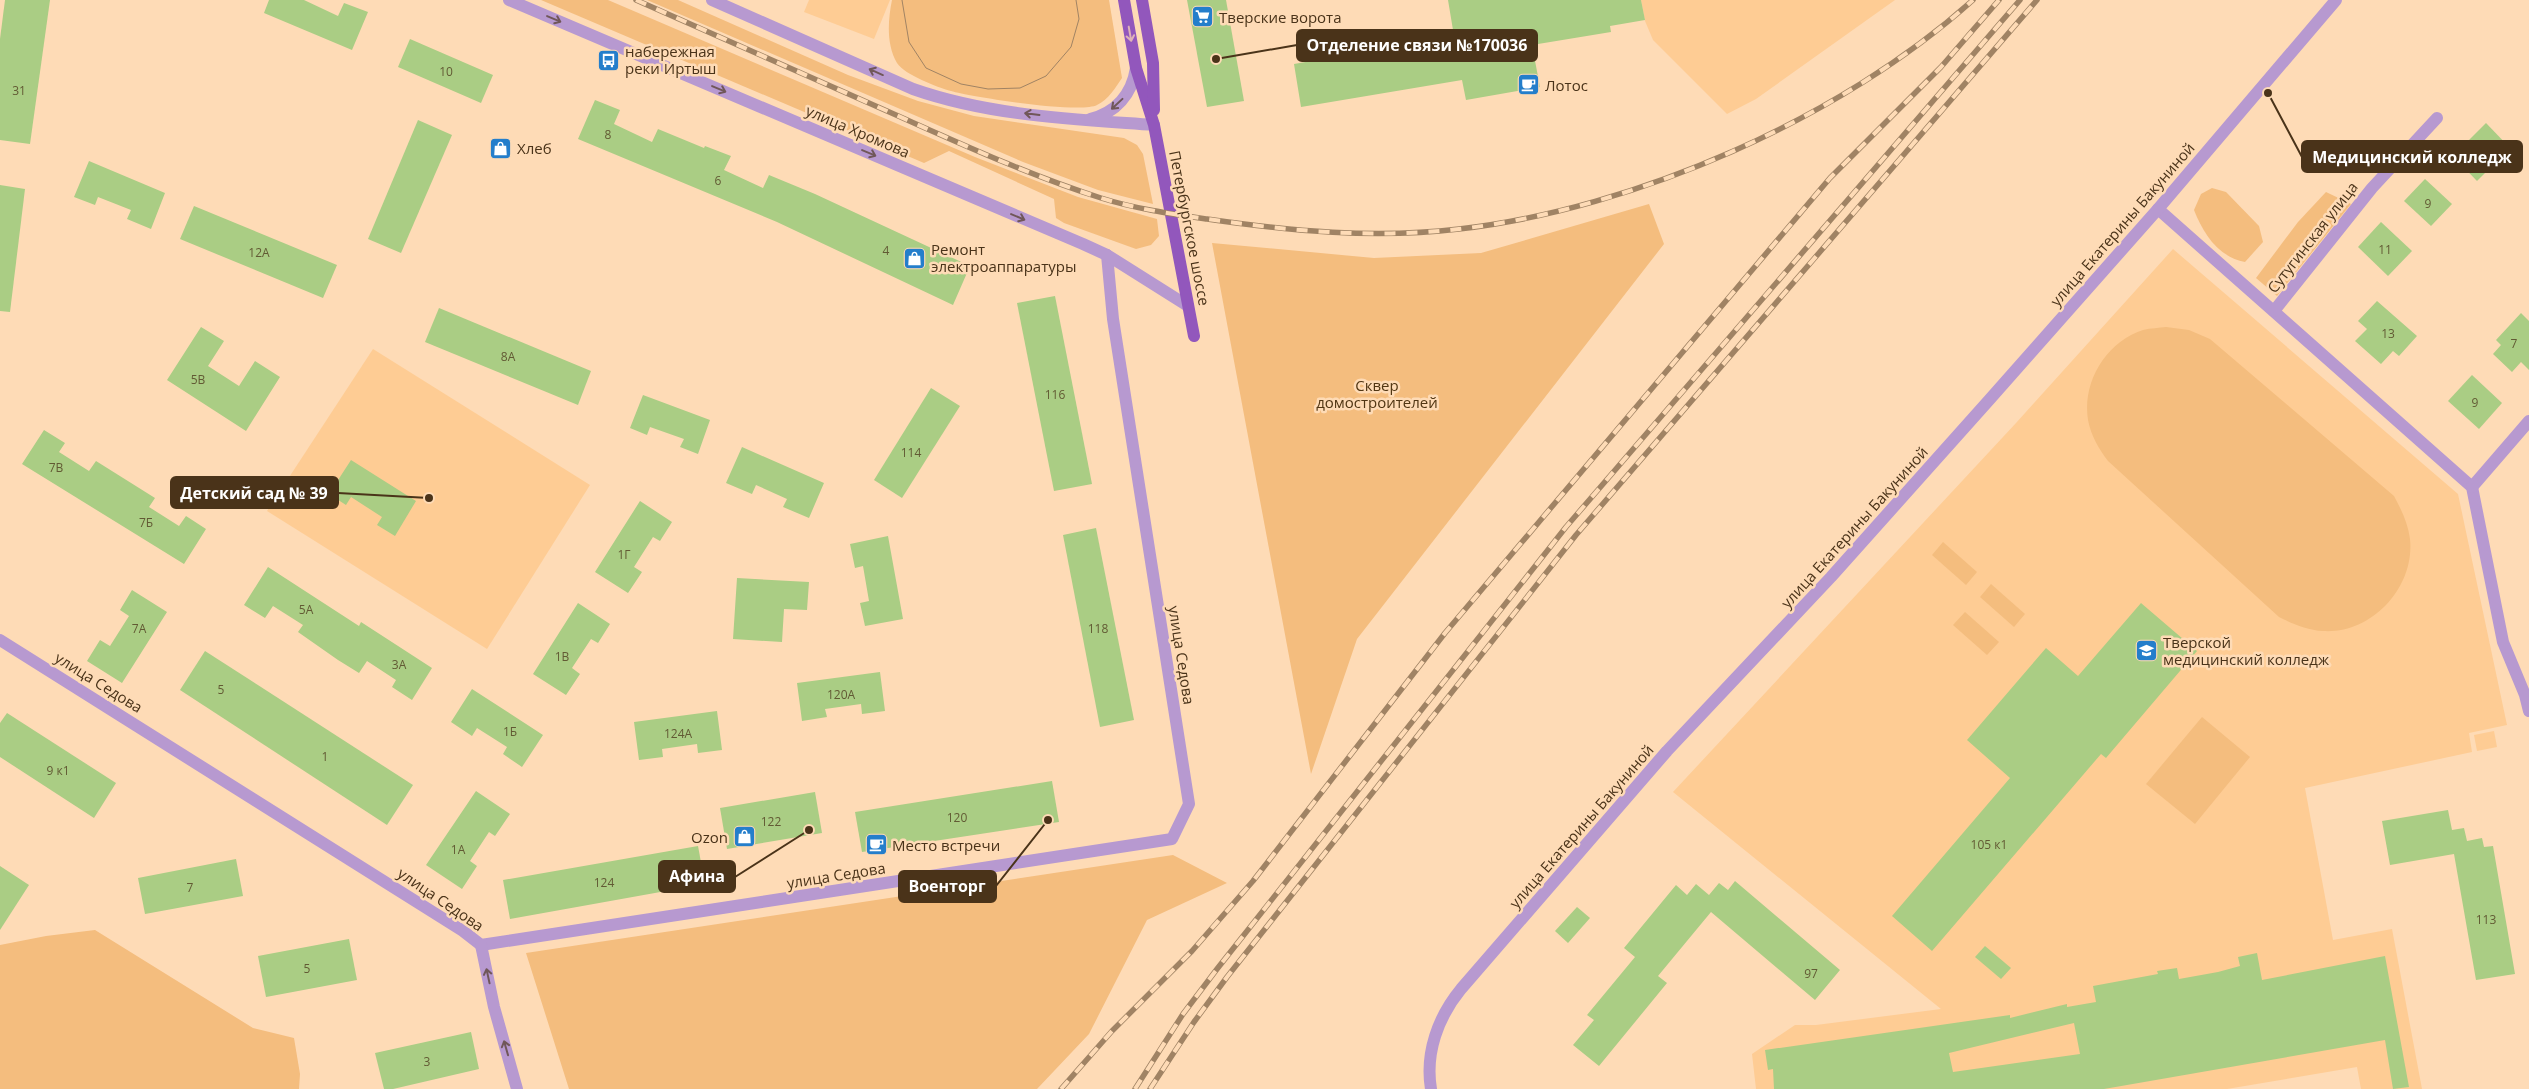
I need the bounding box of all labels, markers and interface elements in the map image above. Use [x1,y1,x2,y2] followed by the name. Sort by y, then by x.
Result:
[1191,5,1215,29] supermarket icon: Тверские ворота
[1219,7,1342,27] place label: Тверские ворота
[546,15,561,24] one-way arrow
[1126,26,1136,42] one-way arrow
[1297,30,1537,61] callout: Отделение связи №170036
[1307,34,1527,56] text: Отделение связи №170036
[625,41,716,78] place label: набережная реки Иртыш
[597,48,621,72] bus stop icon: набережная реки Иртыш
[439,63,453,80] house number: 10
[869,67,884,77] one-way arrow
[1517,73,1541,97] cafe icon: Лотос
[1545,75,1588,95] place label: Лотос
[12,82,26,99] house number: 31
[711,85,726,95] one-way arrow
[1111,98,1124,110] one-way arrow
[803,100,913,162] street label: улица Хромова
[1024,109,1040,119] one-way arrow
[605,126,612,143] house number: 8
[489,136,513,160] shop icon: Хлеб
[517,138,552,158] place label: Хлеб
[2045,138,2199,310] street label: улица Екатерины Бакуниной
[2302,141,2522,172] callout: Медицинский колледж
[2312,146,2512,168] text: Медицинский колледж
[861,149,876,159] one-way arrow
[1165,149,1215,307] street label: Петербургское шоссе
[715,172,722,189] house number: 6
[2262,177,2362,297] street label: Сутугинская улица
[2425,195,2432,212] house number: 9
[1010,213,1025,222] one-way arrow
[931,239,1076,276] place label: Ремонт электроаппаратуры
[2378,241,2392,258] house number: 11
[883,242,890,259] house number: 4
[248,244,270,261] house number: 12А
[903,246,927,270] shop icon: Ремонт электроаппаратуры
[2381,325,2395,342] house number: 13
[2511,335,2518,352] house number: 7
[501,348,516,365] house number: 8А
[191,371,206,388] house number: 5В
[1316,375,1438,412] park label: Сквер домостроителей
[1045,386,1065,403] house number: 116
[2472,394,2479,411] house number: 9
[1776,442,1932,612] street label: улица Екатерины Бакуниной
[901,444,921,461] house number: 114
[49,459,64,476] house number: 7В
[171,477,338,508] callout: Детский сад № 39
[180,482,328,504] text: Детский сад № 39
[139,514,153,531] house number: 7Б
[617,546,631,563] house number: 1Г
[299,601,314,618] house number: 5А
[1164,604,1200,706] street label: улица Седова
[132,620,147,637] house number: 7А
[1088,620,1108,637] house number: 118
[2163,632,2329,669] place label: Тверской медицинский колледж
[2135,639,2159,663] school or university icon: Тверской медицинский колледж
[51,647,147,717] street label: улица Седова
[555,648,570,665] house number: 1В
[392,656,407,673] house number: 3А
[218,681,225,698] house number: 5
[827,686,855,703] house number: 120А
[503,723,517,740] house number: 1Б
[664,725,692,742] house number: 124А
[1504,740,1658,912] street label: улица Екатерины Бакуниной
[322,748,328,765] house number: 1
[46,762,70,779] house number: 9 к1
[947,809,967,826] house number: 120
[761,813,781,830] house number: 122
[732,825,756,849] shop icon: Ozon
[691,827,728,847] place label: Ozon
[864,833,888,857] cafe icon: Место встречи
[892,835,1000,855] place label: Место встречи
[1971,836,2007,853] house number: 105 к1
[451,841,466,858] house number: 1А
[785,857,887,893] street label: улица Седова
[659,861,735,892] callout: Афина
[394,863,488,935] street label: улица Седова
[669,865,725,887] text: Афина
[899,871,996,902] callout: Военторг
[594,874,614,891] house number: 124
[908,875,986,897] text: Военторг
[187,879,194,896] house number: 7
[2476,911,2496,928] house number: 113
[304,960,311,977] house number: 5
[1804,965,1818,982] house number: 97
[483,969,492,985] one-way arrow
[500,1040,510,1056] one-way arrow
[424,1053,431,1070] house number: 3

